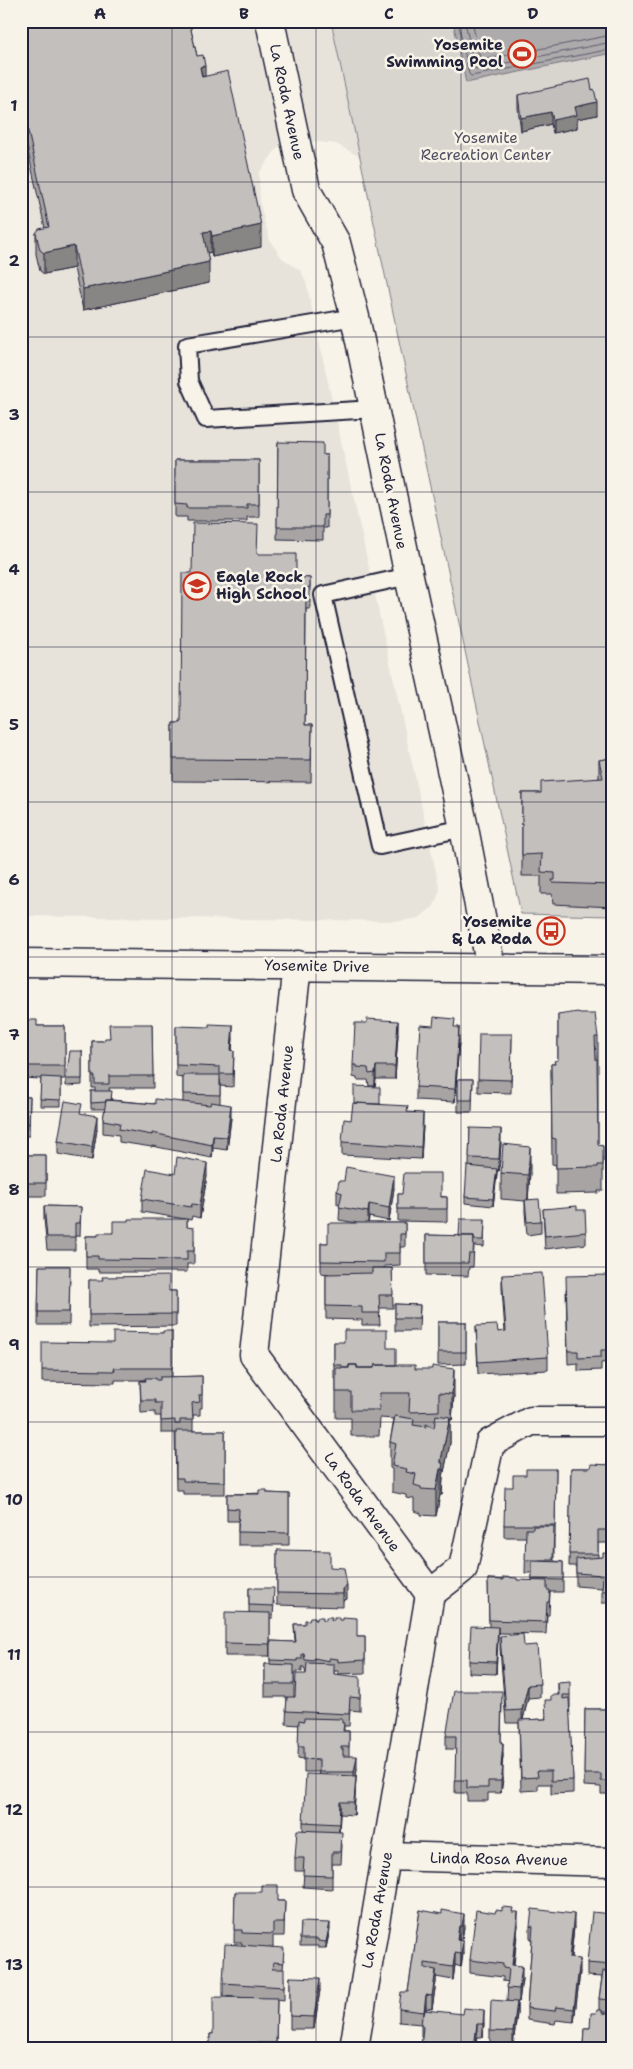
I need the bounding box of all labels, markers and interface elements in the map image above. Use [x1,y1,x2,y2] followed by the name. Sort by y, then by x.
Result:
[94,3,106,24] text: A
[239,3,249,24] text: B
[384,3,394,24] text: C
[527,3,539,24] text: D
[386,35,503,72] place label: Yosemite Swimming Pool
[507,39,537,69] sports icon: Yosemite Swimming Pool
[265,42,309,162] street label: La Roda Avenue
[10,95,18,116] text: 1
[421,128,551,165] park label: Yosemite Recreation Center
[8,250,20,271] text: 2
[8,404,20,425] text: 3
[370,431,412,551] street label: La Roda Avenue
[8,559,20,580] text: 4
[216,567,307,604] place label: Eagle Rock High School
[182,571,212,601] school or university icon: Eagle Rock High School
[9,714,19,735] text: 5
[8,869,20,890] text: 6
[452,912,533,949] place label: Yosemite & La Roda
[536,916,566,946] bus stop icon: Yosemite & La Roda
[264,955,370,977] street label: Yosemite Drive
[8,1024,20,1045] text: 7
[266,1044,298,1164] street label: La Roda Avenue
[8,1179,20,1200] text: 8
[8,1334,20,1355] text: 9
[319,1448,405,1556] street label: La Roda Avenue
[5,1489,23,1510] text: 10
[7,1644,21,1665] text: 11
[5,1799,23,1820] text: 12
[430,1848,568,1870] street label: Linda Rosa Avenue
[357,1850,397,1970] street label: La Roda Avenue
[5,1954,23,1975] text: 13

